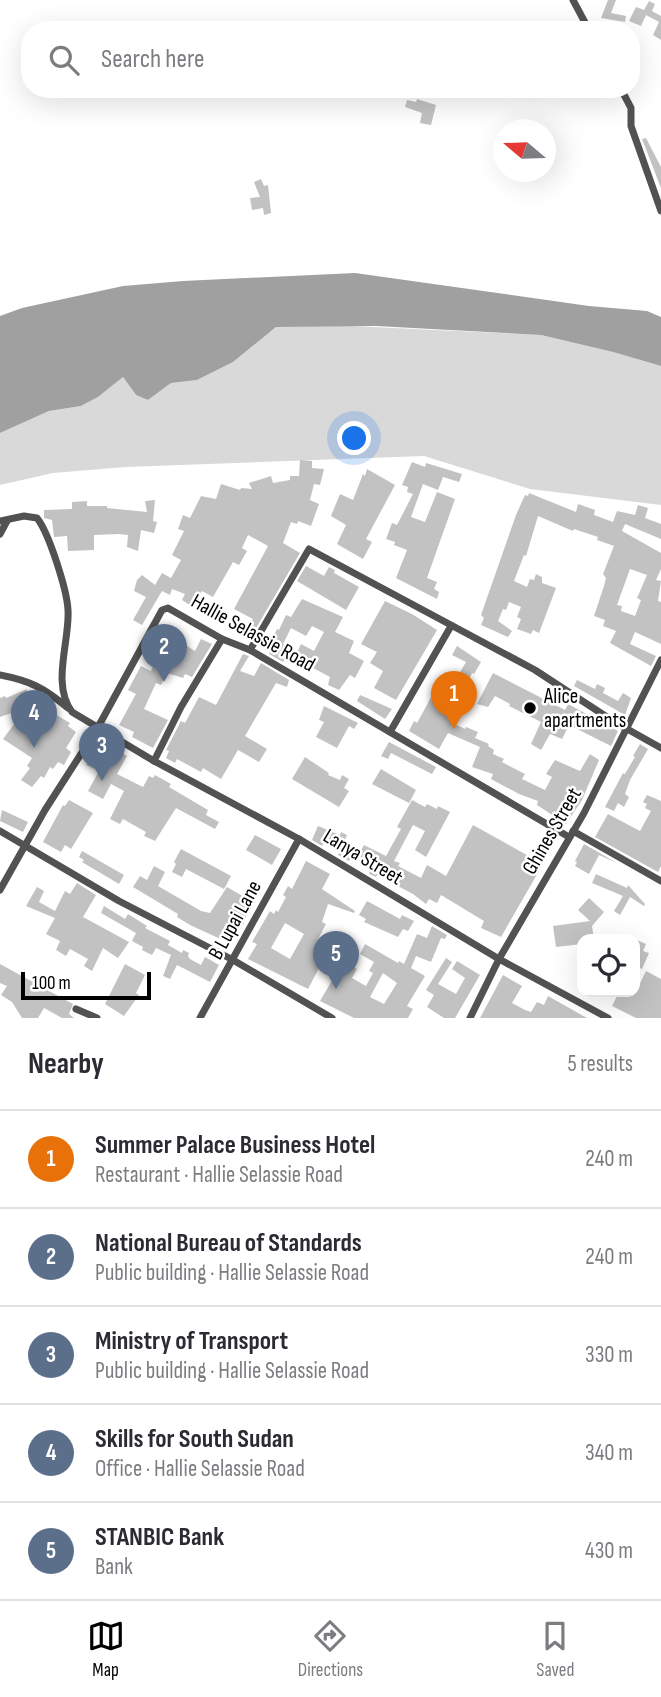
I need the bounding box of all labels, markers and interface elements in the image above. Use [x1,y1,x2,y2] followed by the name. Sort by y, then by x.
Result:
[21,21,640,98] search box
[45,41,83,79] icon: search
[101,44,204,75] text: Search here
[493,119,556,182] north arrow
[337,421,371,455] your location
[187,589,319,677] street label: Hallie Selassie Road
[141,624,187,682] pin: 2
[431,671,477,729] pin: 1
[543,684,626,733] place label: Alice apartments
[11,690,57,748] pin: 4
[522,700,538,716] marker: Alice apartments
[79,723,125,781] pin: 3
[517,783,587,879] street label: Ghines Street
[319,824,407,890] street label: Lanya Street
[203,876,267,964] street label: B Lupai Lane
[313,931,359,989] pin: 5
[577,934,640,997] map controls
[577,934,640,997] button: locate
[21,969,150,1001] scale bar
[32,972,71,995] text: 100 m
[28,1046,104,1082] text: Nearby
[567,1050,633,1078] text: 5 results
[95,1130,375,1161] text: Summer Palace Business Hotel
[46,1145,56,1173] text: 1
[585,1145,633,1173] text: 240 m
[95,1161,343,1189] text: Restaurant · Hallie Selassie Road
[95,1228,362,1259] text: National Bureau of Standards
[46,1243,56,1271] text: 2
[585,1243,633,1271] text: 240 m
[95,1259,369,1287] text: Public building · Hallie Selassie Road
[95,1326,288,1357] text: Ministry of Transport
[46,1341,56,1369] text: 3
[585,1341,633,1369] text: 330 m
[95,1357,369,1385] text: Public building · Hallie Selassie Road
[95,1424,294,1455] text: Skills for South Sudan
[46,1439,56,1467] text: 4
[585,1439,633,1467] text: 340 m
[95,1455,305,1483] text: Office · Hallie Selassie Road
[95,1522,224,1553] text: STANBIC Bank
[46,1537,56,1565] text: 5
[585,1537,633,1565] text: 430 m
[95,1553,133,1581] text: Bank
[87,1617,125,1682] tab: Map
[298,1617,363,1682] tab: Directions
[536,1617,574,1682] tab: Saved

